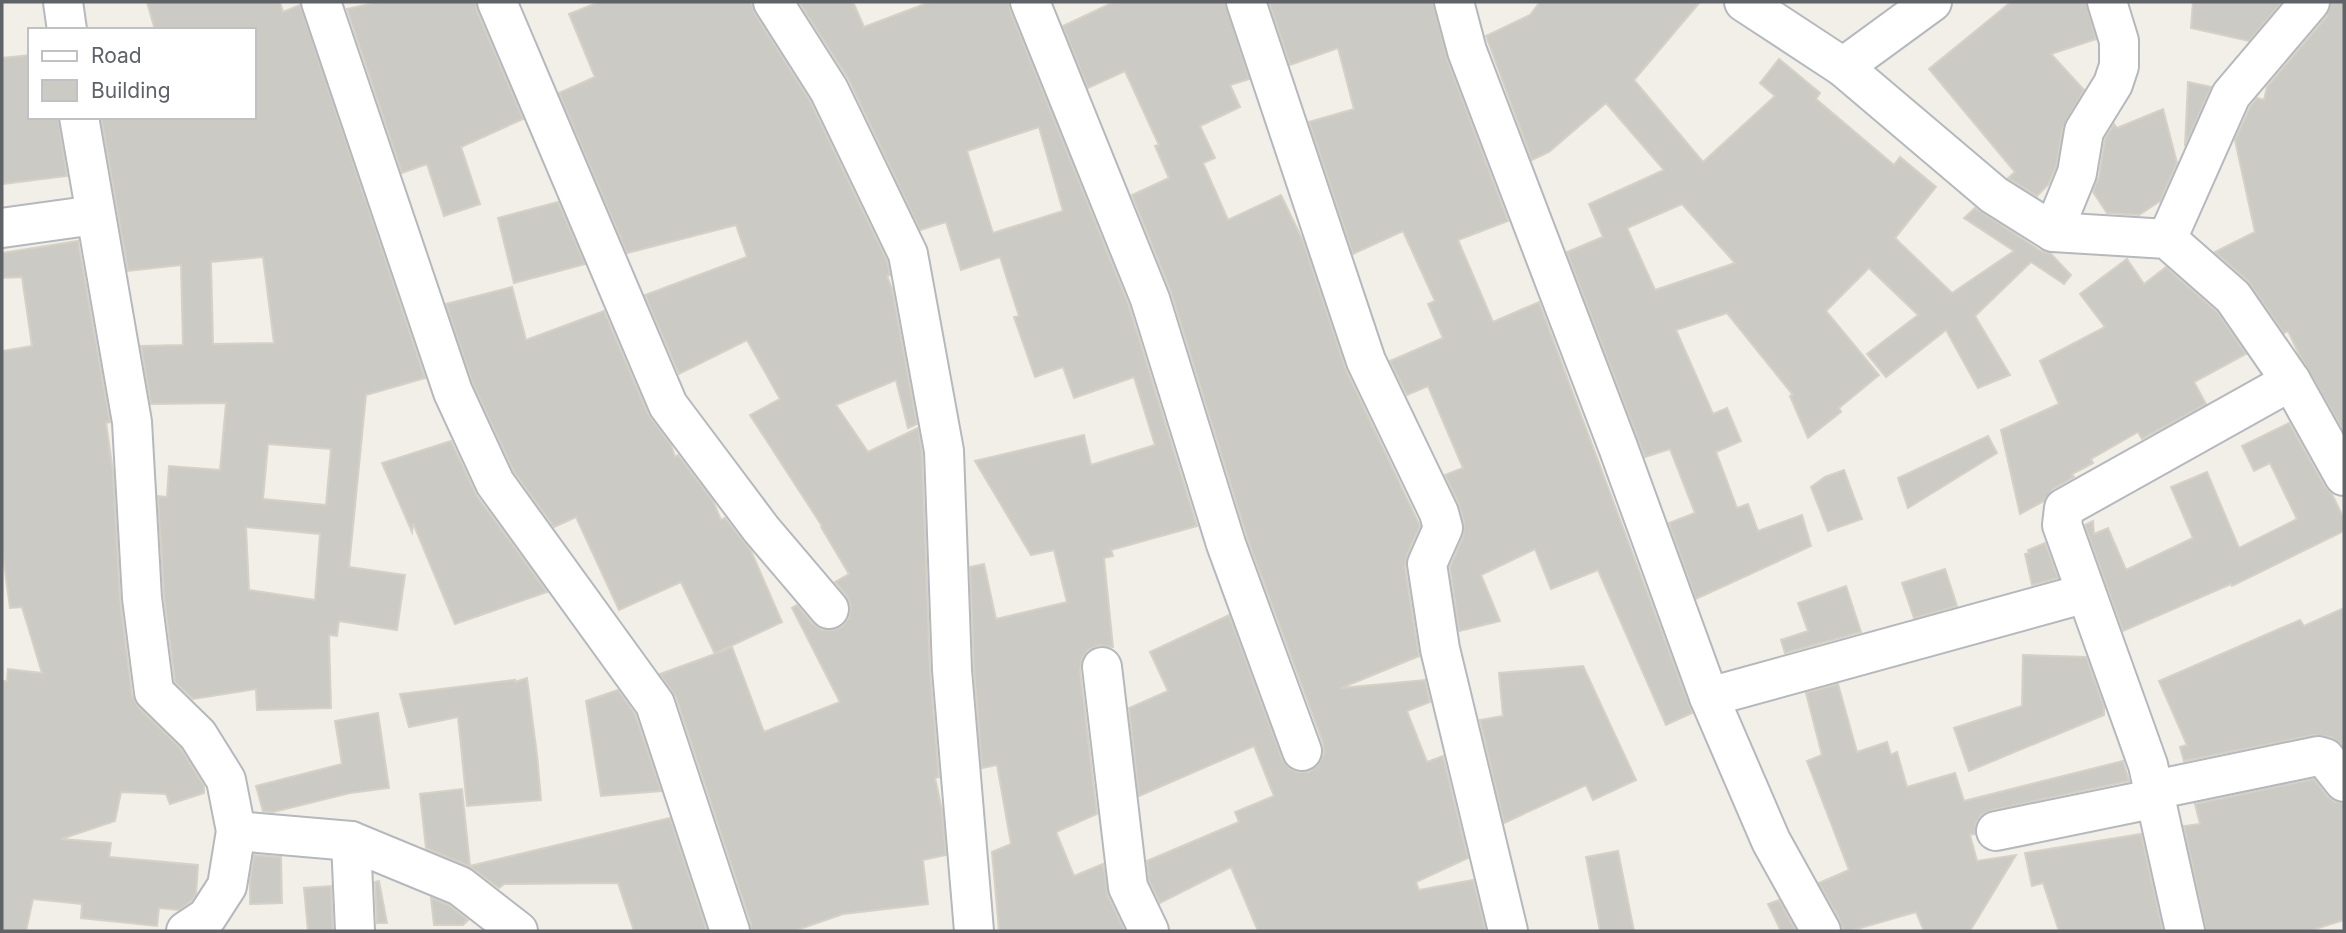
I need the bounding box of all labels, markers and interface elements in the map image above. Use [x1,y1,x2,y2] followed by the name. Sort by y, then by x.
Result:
[28,28,256,119] legend
[91,43,142,68] text: Road
[91,78,171,103] text: Building

